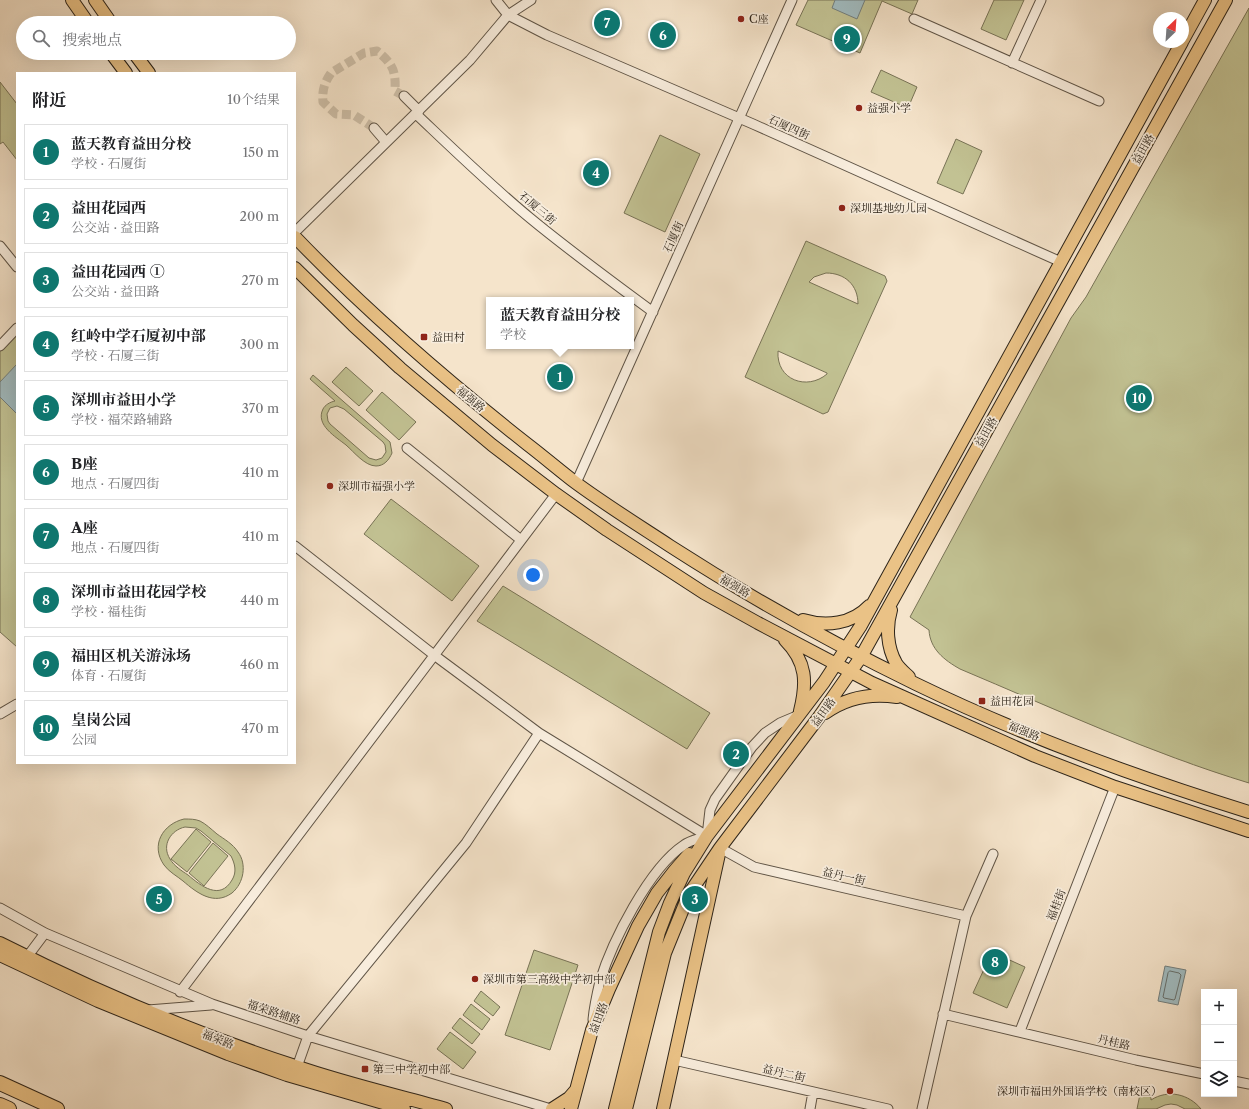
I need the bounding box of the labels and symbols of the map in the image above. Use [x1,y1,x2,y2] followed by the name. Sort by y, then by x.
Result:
[594,8,620,38] pin: 7
[749,12,768,26] place label: C座
[1153,12,1189,48] north arrow
[736,14,746,24] marker: C座
[650,20,676,50] pin: 6
[834,24,860,54] pin: 9
[867,101,911,115] place label: 益强小学
[854,103,864,113] marker: 益强小学
[766,112,812,142] street label: 石厦四街
[1129,131,1157,167] street label: 益田路
[583,158,609,188] pin: 4
[517,188,559,228] street label: 石厦三街
[850,201,927,215] place label: 深圳基地幼儿园
[837,203,847,213] marker: 深圳基地幼儿园
[660,219,686,255] street label: 石厦街
[432,330,465,344] place label: 益田村
[419,332,429,342] marker: 益田村
[547,362,573,392] pin: 1
[454,383,488,415] street label: 福强路
[1126,383,1152,413] pin: 10
[972,414,1000,450] street label: 益田路
[338,479,415,493] place label: 深圳市福强小学
[325,481,335,491] marker: 深圳市福强小学
[523,565,543,585] your location
[717,572,753,600] street label: 福强路
[990,694,1034,708] place label: 益田花园
[808,695,838,729] street label: 益田路
[977,696,987,706] marker: 益田花园
[1006,718,1042,744] street label: 福强路
[723,739,749,769] pin: 2
[821,864,867,888] street label: 益丹一街
[146,884,172,914] pin: 5
[682,884,708,914] pin: 3
[1044,887,1068,923] street label: 福桂街
[982,947,1008,977] pin: 8
[483,972,616,986] place label: 深圳市第三高级中学初中部
[470,974,480,984] marker: 深圳市第三高级中学初中部
[246,997,302,1027] street label: 福荣路辅路
[586,1000,610,1036] street label: 益田路
[200,1027,236,1051] street label: 福荣路
[1096,1031,1132,1053] street label: 丹桂路
[761,1061,807,1085] street label: 益丹二街
[373,1062,451,1076] place label: 第三中学初中部
[360,1064,370,1074] marker: 第三中学初中部
[997,1084,1162,1098] place label: 深圳市福田外国语学校（南校区）
[1165,1086,1175,1096] marker: 深圳市福田外国语学校（南校区）

